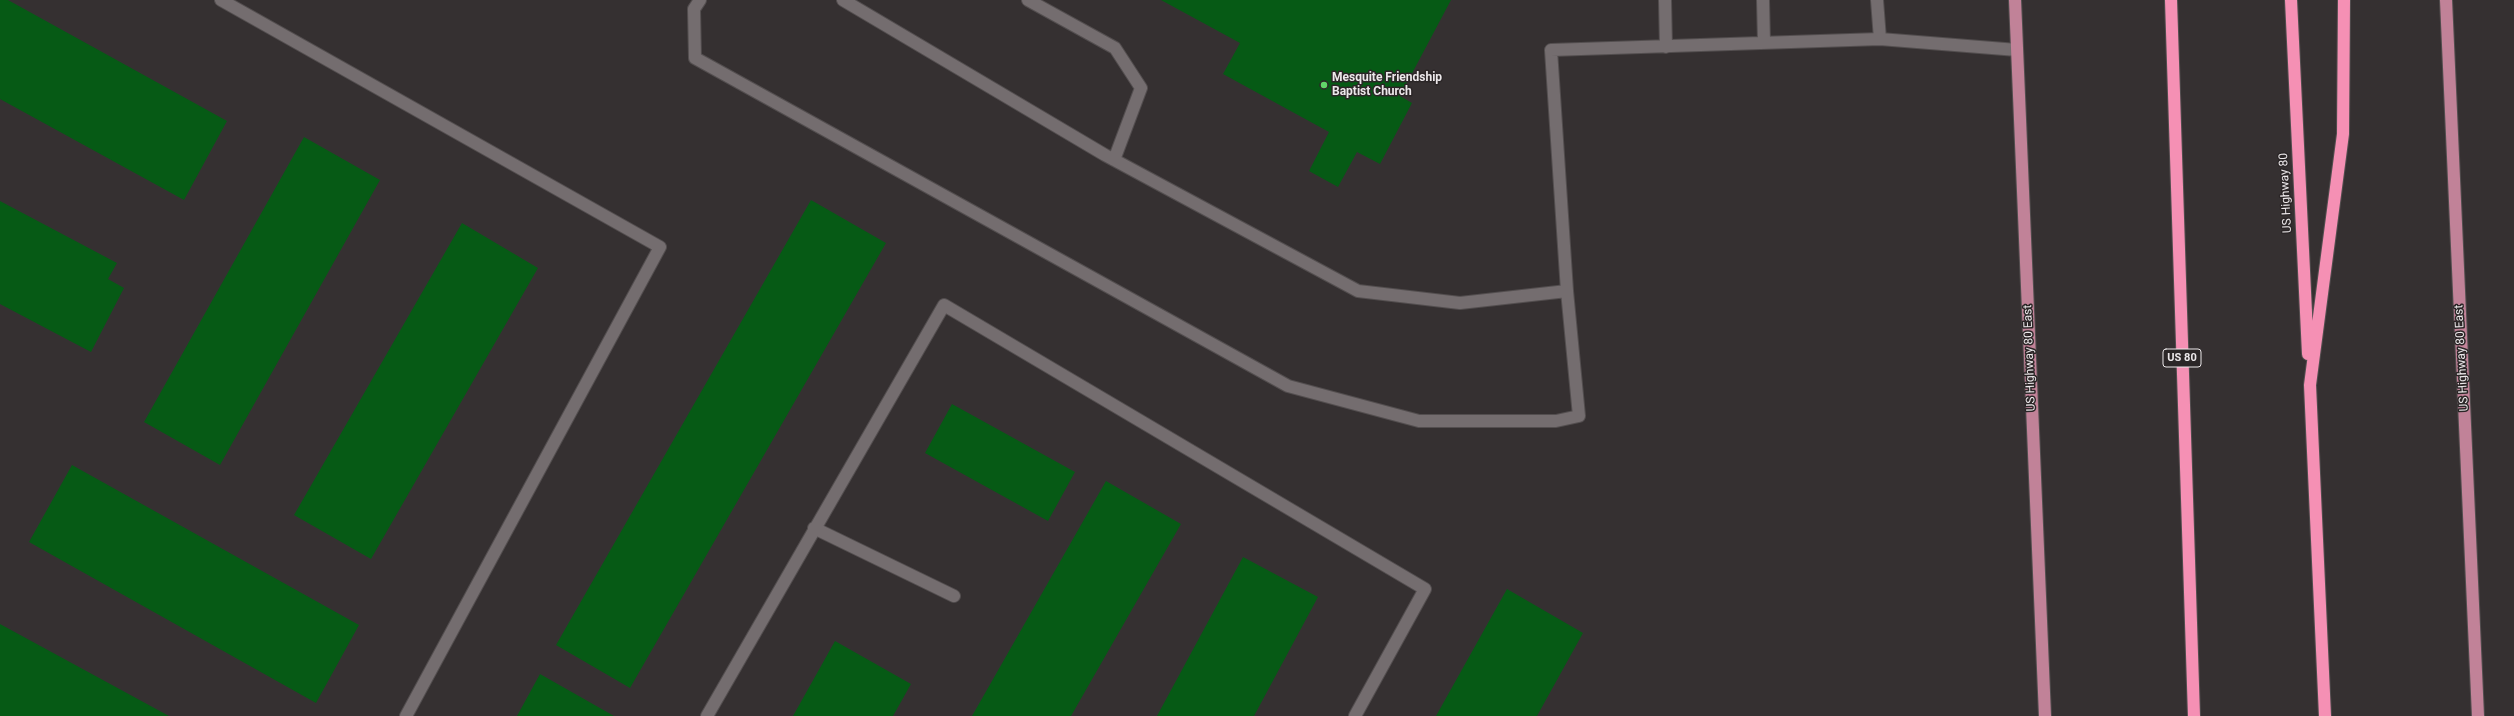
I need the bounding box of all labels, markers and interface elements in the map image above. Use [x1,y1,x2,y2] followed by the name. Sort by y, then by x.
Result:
[1332,71,1442,99] place label: Mesquite Friendship Baptist Church
[1319,80,1329,90] marker: Mesquite Friendship Baptist Church
[2277,153,2295,233] street label: US Highway 80
[2021,304,2039,412] street label: US Highway 80 East
[2452,304,2472,412] street label: US Highway 80 East
[2163,349,2201,367] road number: US 80

